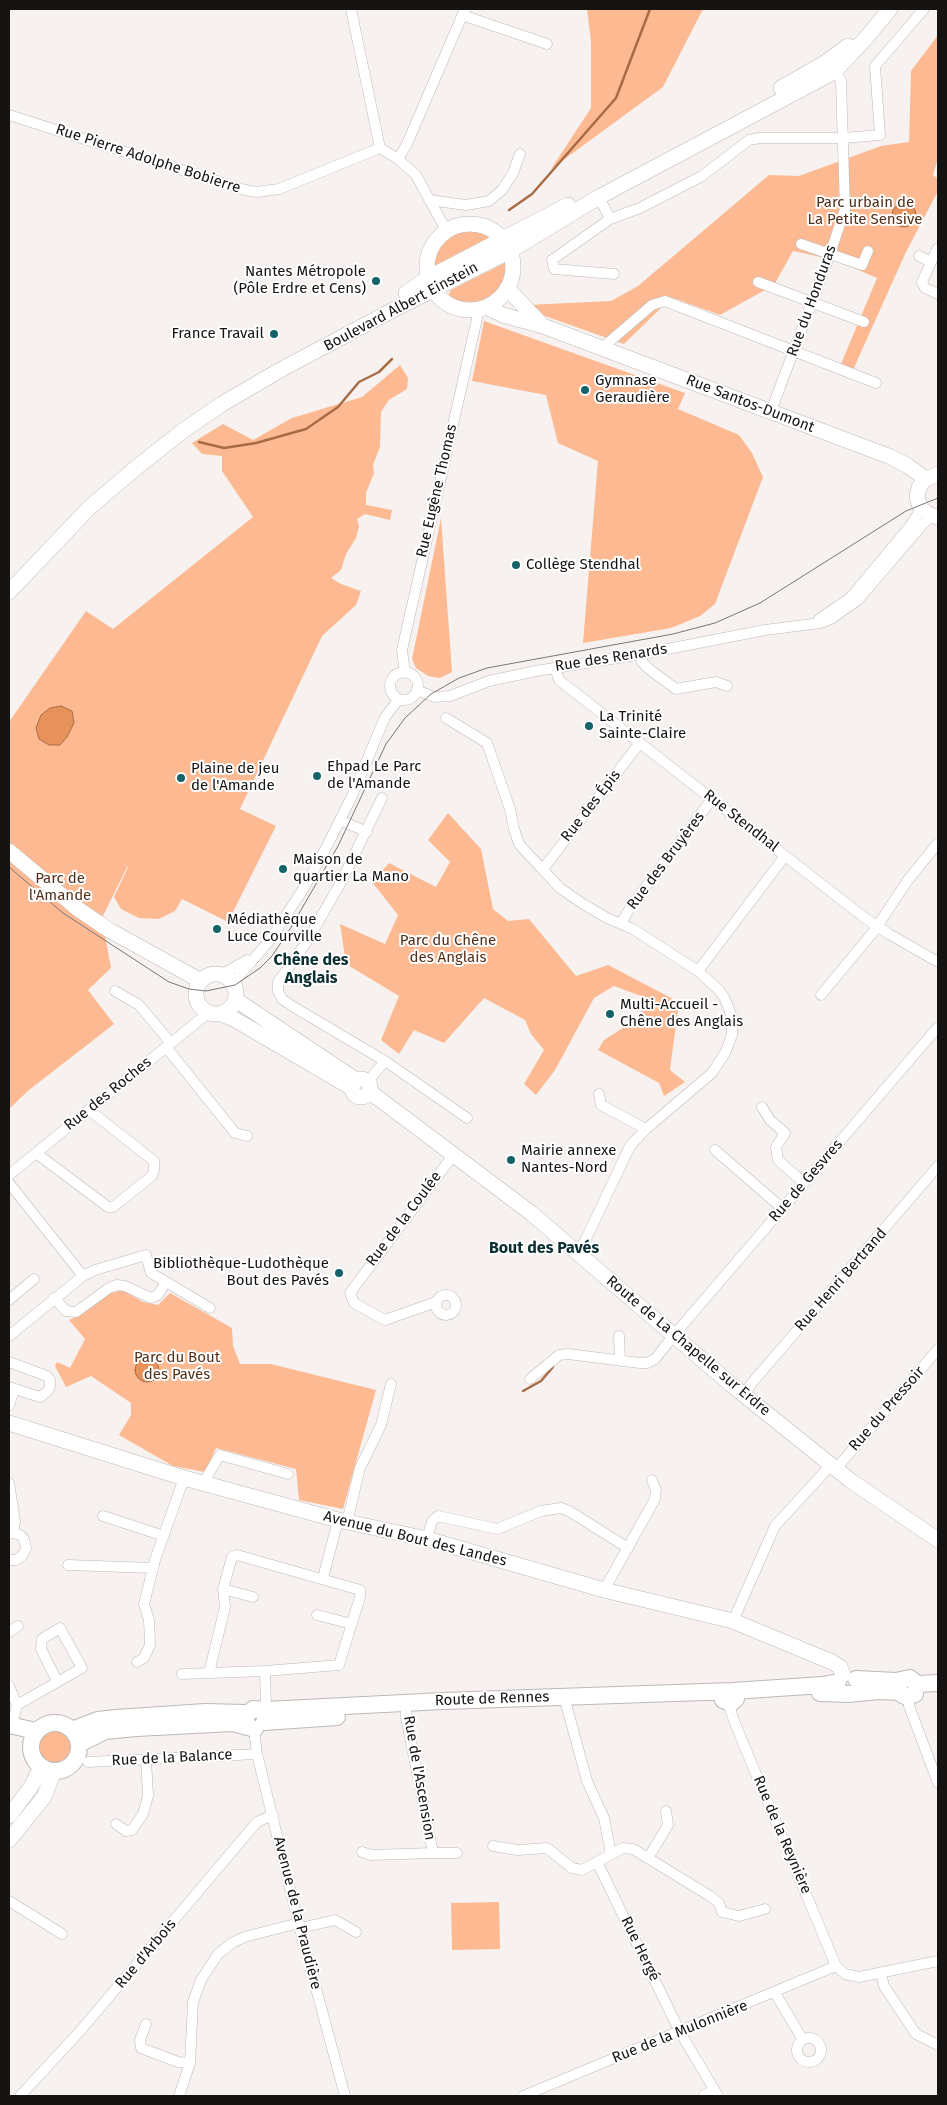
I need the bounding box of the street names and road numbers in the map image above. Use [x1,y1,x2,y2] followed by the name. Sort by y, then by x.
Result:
[53,121,243,197] street label: Rue Pierre Adolphe Bobierre
[783,243,841,359] street label: Rue du Honduras
[321,259,481,355] street label: Boulevard Albert Einstein
[683,371,817,437] street label: Rue Santos-Dumont
[413,423,461,559] street label: Rue Eugène Thomas
[554,640,668,676] street label: Rue des Renards
[557,767,625,845] street label: Rue des Épis
[700,786,782,856] street label: Rue Stendhal
[623,809,709,913] street label: Rue des Bruyères
[61,1053,155,1135] street label: Rue des Roches
[765,1136,847,1226] street label: Rue de Gesvres
[363,1168,445,1270] street label: Rue de la Coulée
[791,1225,891,1335] street label: Rue Henri Bertrand
[602,1272,774,1420] street label: Route de La Chapelle sur Erdre
[845,1363,929,1455] street label: Rue du Pressoir
[322,1508,508,1570] street label: Avenue du Bout des Landes
[434,1688,550,1710] street label: Route de Rennes
[399,1714,439,1842] street label: Rue de l'Ascension
[111,1746,233,1770] street label: Rue de la Balance
[749,1773,815,1897] street label: Rue de la Reynière
[269,1835,325,1991] street label: Avenue de la Praudière
[617,1914,663,1984] street label: Rue Hergé
[112,1916,180,1992] street label: Rue d'Arbois
[610,1997,750,2067] street label: Rue de la Mulonnière

